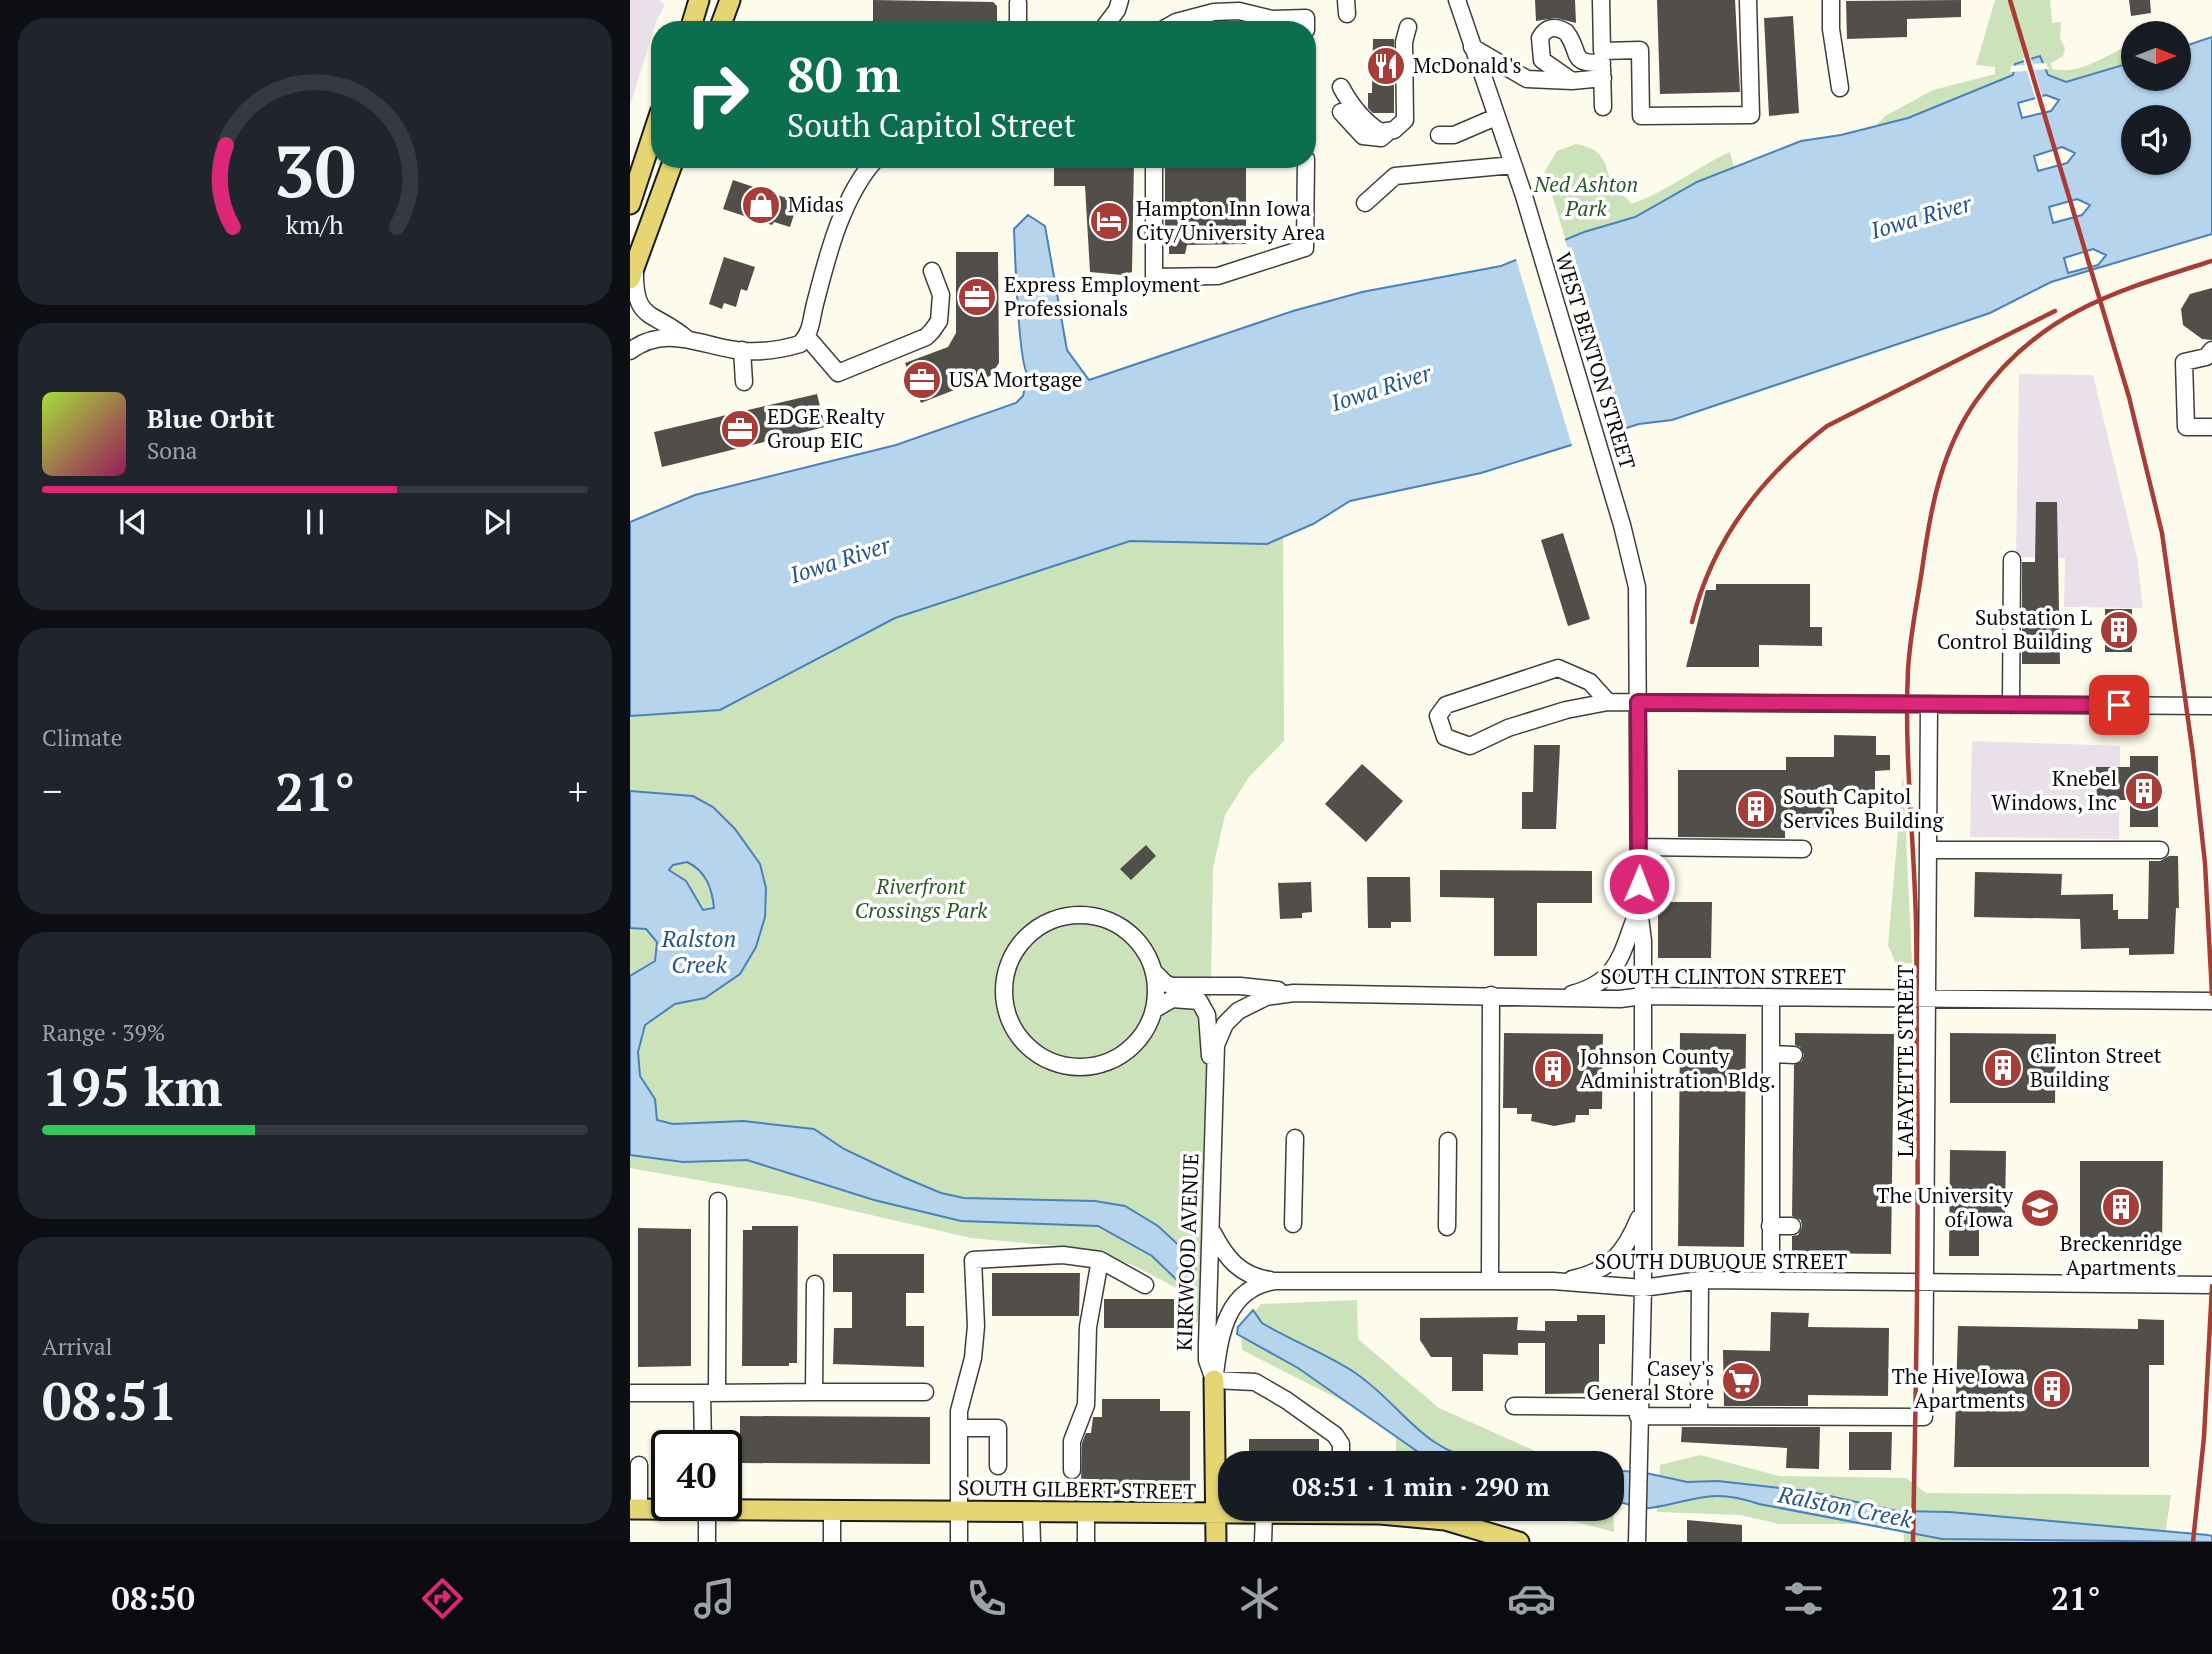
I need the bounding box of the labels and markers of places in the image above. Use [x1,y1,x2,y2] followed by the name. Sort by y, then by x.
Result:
[1365,45,1407,87] restaurant icon: McDonald's
[1413,51,1522,79] place label: McDonald's
[740,184,782,226] shop icon: Midas
[788,190,844,218] place label: Midas
[1136,194,1326,246] place label: Hampton Inn Iowa City/University Area
[1088,200,1130,242] hotel icon: Hampton Inn Iowa City/University Area
[1004,270,1200,322] place label: Express Employment Professionals
[956,276,998,318] office icon: Express Employment Professionals
[901,359,943,401] office icon: USA Mortgage
[949,365,1082,393] place label: USA Mortgage
[767,402,885,454] place label: EDGE Realty Group EIC
[719,408,761,450] office icon: EDGE Realty Group EIC
[1937,603,2093,655] place label: Substation L Control Building
[2098,609,2140,651] building icon: Substation L Control Building
[2089,675,2149,735] pin
[1991,764,2117,816] place label: Knebel Windows, Inc
[2123,770,2165,812] building icon: Knebel Windows, Inc
[1783,782,1944,834] place label: South Capitol Services Building
[1735,788,1777,830] building icon: South Capitol Services Building
[2030,1041,2162,1093] place label: Clinton Street Building
[1580,1042,1776,1094] place label: Johnson County Administration Bldg.
[1982,1047,2024,1089] building icon: Clinton Street Building
[1532,1048,1574,1090] building icon: Johnson County Administration Bldg.
[1876,1181,2013,1233] place label: The University of Iowa
[2100,1186,2142,1228] building icon: Breckenridge Apartments
[2019,1187,2061,1229] school or university icon: The University of Iowa
[2060,1229,2182,1281] place label: Breckenridge Apartments
[1587,1354,1714,1406] place label: Casey's General Store
[1720,1360,1762,1402] supermarket icon: Casey's General Store
[1892,1362,2025,1414] place label: The Hive Iowa Apartments
[2031,1368,2073,1410] building icon: The Hive Iowa Apartments

